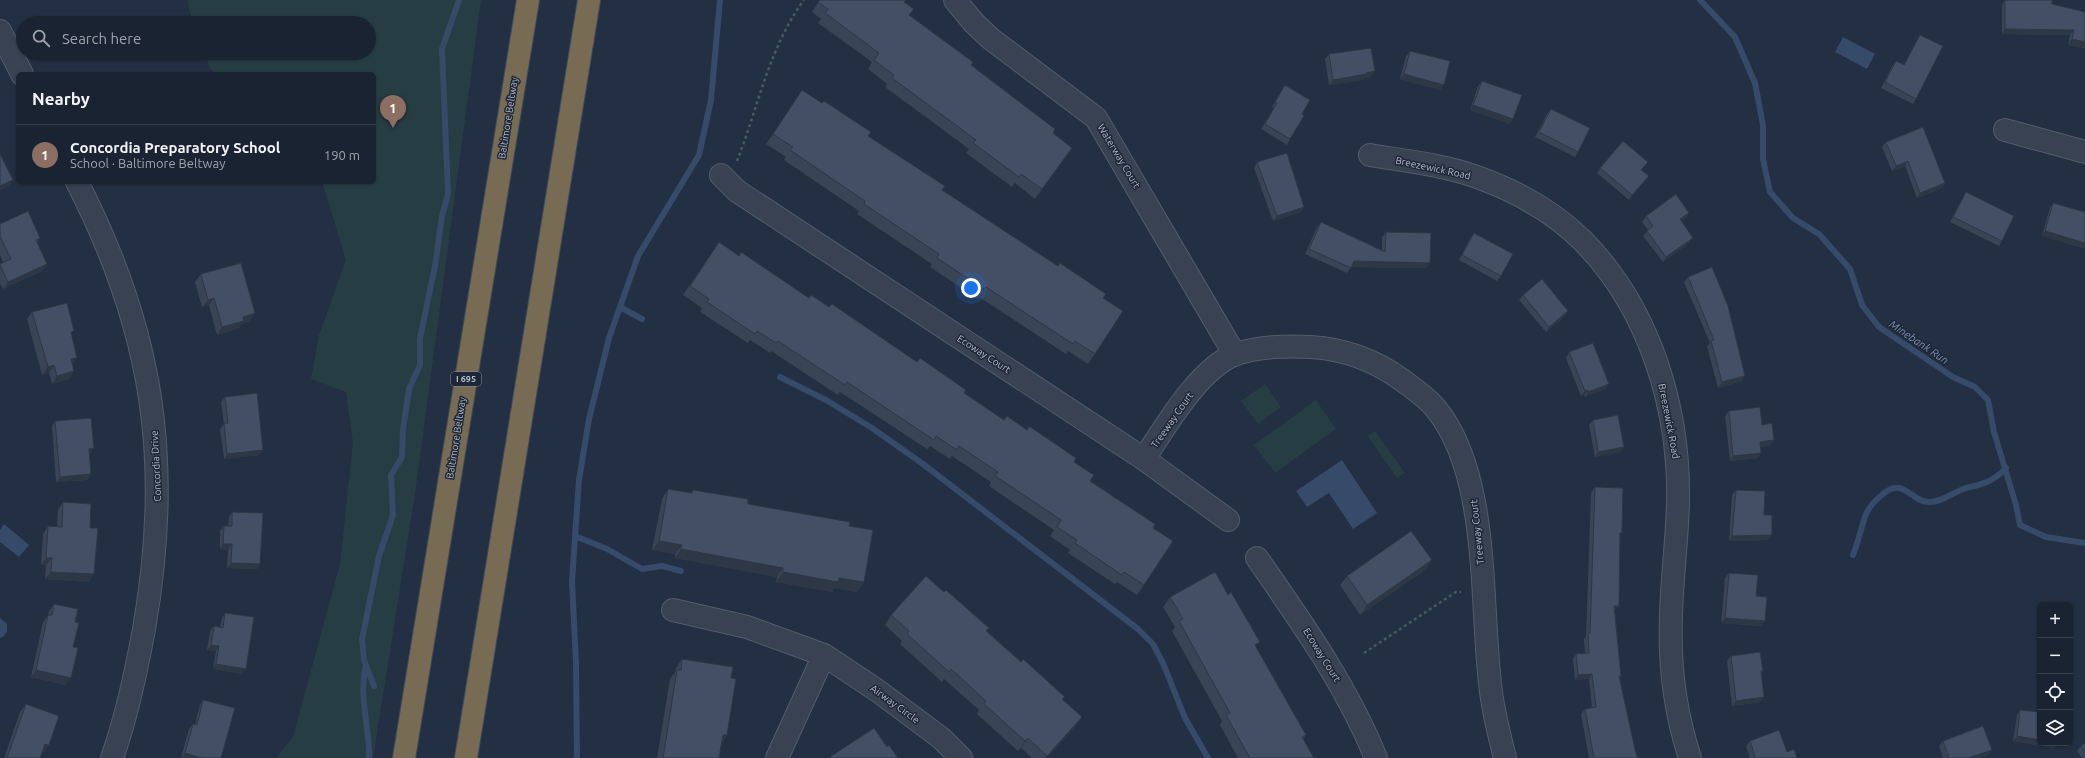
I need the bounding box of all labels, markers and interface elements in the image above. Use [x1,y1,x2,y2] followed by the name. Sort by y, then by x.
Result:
[16,16,376,60] search box
[30,27,52,49] icon: search
[62,30,141,47] text: Search here
[496,76,520,160] street label: Baltimore Beltway
[32,89,90,108] text: Nearby
[380,95,406,128] pin: 1
[1095,122,1143,190] street label: Waterway Court
[70,139,280,156] text: Concordia Preparatory School
[41,148,49,162] text: 1
[324,148,360,162] text: 190 m
[1394,155,1472,181] street label: Breezewick Road
[70,156,226,170] text: School · Baltimore Beltway
[961,278,981,298] your location
[1887,318,1951,366] water label: Minebank Run
[955,333,1013,375] street label: Ecoway Court
[451,372,481,386] road number: I 695
[1656,382,1682,460] street label: Breezewick Road
[1149,390,1195,450] street label: Treeway Court
[444,396,468,480] street label: Baltimore Beltway
[149,430,163,502] street label: Concordia Drive
[1468,499,1486,565] street label: Treeway Court
[2037,602,2073,746] map controls
[2037,602,2073,638] button: +
[1301,626,1343,684] street label: Ecoway Court
[2037,638,2073,674] button: −
[2037,674,2073,710] button: locate
[868,682,922,726] street label: Airway Circle
[2037,710,2073,746] button: layers

